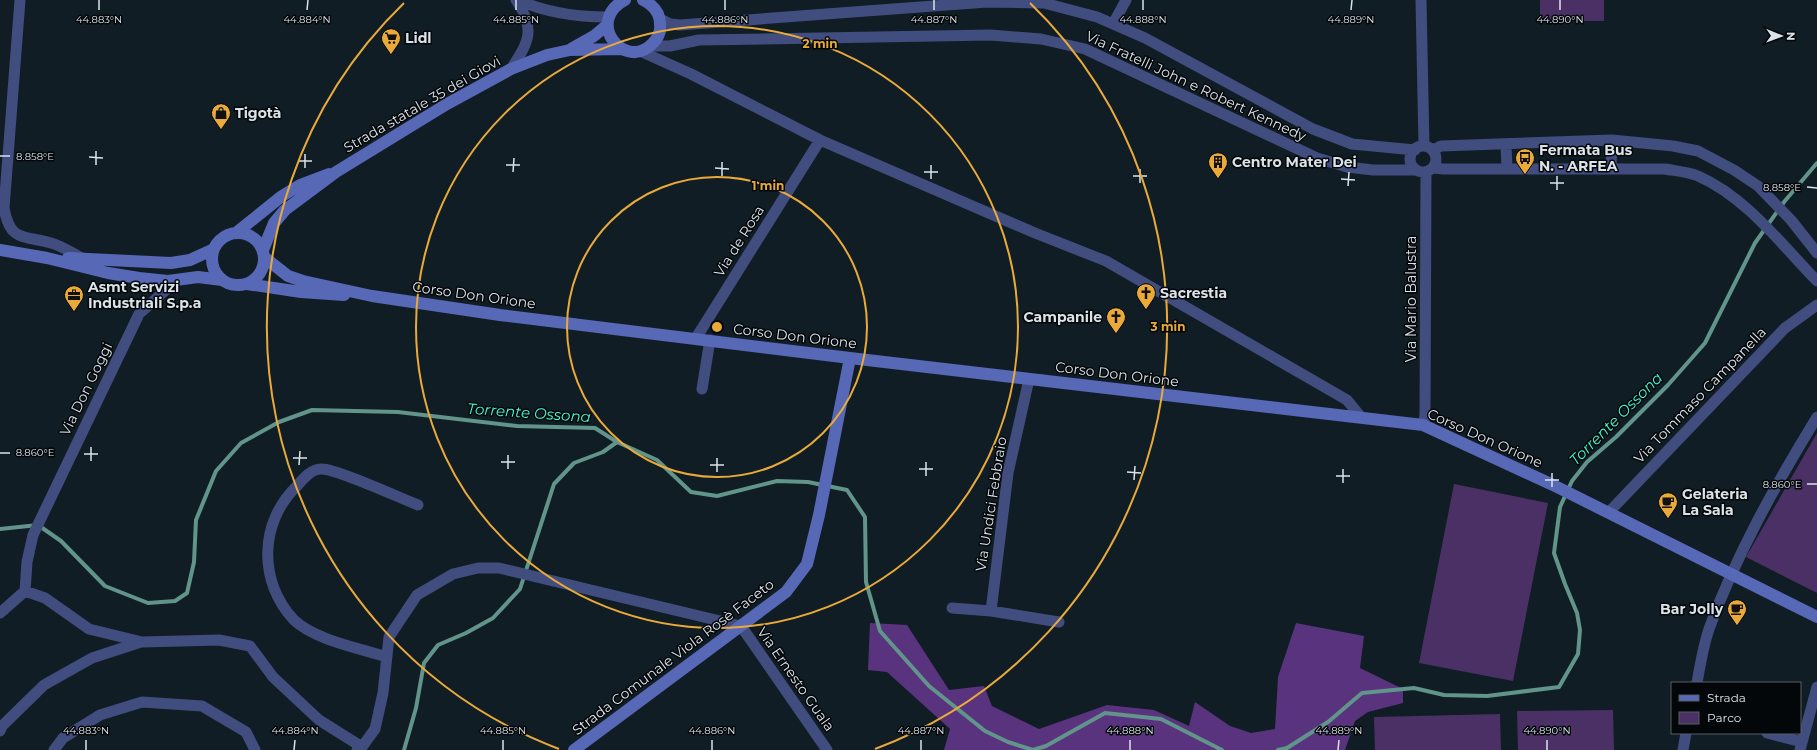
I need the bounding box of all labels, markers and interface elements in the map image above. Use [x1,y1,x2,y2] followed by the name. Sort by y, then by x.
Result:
[76,13,122,26] text: 44.883°N
[283,13,331,26] text: 44.884°N
[493,13,539,26] text: 44.885°N
[702,13,748,26] text: 44.886°N
[911,13,957,26] text: 44.887°N
[1119,13,1167,26] text: 44.888°N
[1328,13,1374,26] text: 44.889°N
[1536,13,1584,26] text: 44.890°N
[1761,16,1801,56] north arrow
[380,27,402,55] supermarket icon: Lidl
[1083,27,1309,145] street label: Via Fratelli John e Robert Kennedy
[405,29,432,47] place label: Lidl
[1784,32,1798,41] text: N
[803,36,837,51] text: 2 min
[340,52,504,156] street label: Strada statale 35 dei Giovi
[210,102,232,130] shop icon: Tigotà
[235,104,281,122] place label: Tigotà
[1539,141,1633,175] place label: Fermata Bus N. - ARFEA
[1514,147,1536,175] bus stop icon: Fermata Bus N. - ARFEA
[16,150,54,163] text: 8.858°E
[1207,151,1229,179] building icon: Centro Mater Dei
[1232,153,1357,171] place label: Centro Mater Dei
[752,178,784,193] text: 1 min
[1763,181,1801,194] text: 8.858°E
[710,202,768,280] street label: Via de Rosa
[1402,236,1420,362] street label: Via Mario Balustra
[411,277,537,313] street label: Corso Don Orione
[87,278,201,312] place label: Asmt Servizi Industriali S.p.a
[1135,282,1157,310] church icon: Sacrestia
[63,284,85,312] office icon: Asmt Servizi Industriali S.p.a
[1160,284,1227,302] place label: Sacrestia
[1105,306,1127,334] church icon: Campanile
[1023,308,1102,326] place label: Campanile
[732,319,858,353] street label: Corso Don Orione
[1150,319,1186,334] text: 3 min
[710,320,724,334] centre of rings
[1630,323,1770,467] street label: Via Tommaso Campanella
[56,340,116,438] street label: Via Don Goggi
[1054,357,1180,391] street label: Corso Don Orione
[1565,368,1666,469] water label: Torrente Ossona
[467,399,591,426] water label: Torrente Ossona
[1424,404,1546,472] street label: Corso Don Orione
[971,435,1011,573] street label: Via Undici Febbraio
[16,446,55,459] text: 8.860°E
[1763,478,1802,491] text: 8.860°E
[1682,485,1748,519] place label: Gelateria La Sala
[1657,491,1679,519] cafe icon: Gelateria La Sala
[568,575,778,739] street label: Strada Comunale Viola Rosè Faceto
[1726,598,1748,626] cafe icon: Bar Jolly
[1660,600,1724,618] place label: Bar Jolly
[753,623,839,735] street label: Via Ernesto Guala
[1671,682,1801,734] legend
[1707,690,1746,705] text: Strada
[1707,710,1741,725] text: Parco
[63,724,109,737] text: 44.883°N
[271,724,319,737] text: 44.884°N
[480,724,526,737] text: 44.885°N
[689,724,735,737] text: 44.886°N
[898,724,944,737] text: 44.887°N
[1106,724,1154,737] text: 44.888°N
[1316,724,1362,737] text: 44.889°N
[1523,724,1571,737] text: 44.890°N

